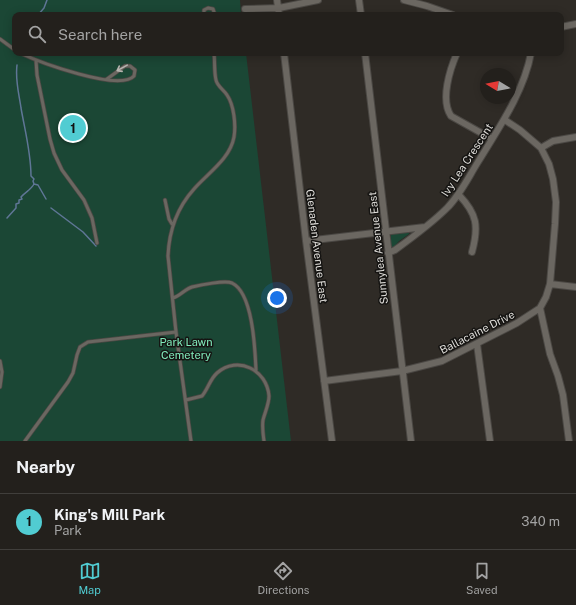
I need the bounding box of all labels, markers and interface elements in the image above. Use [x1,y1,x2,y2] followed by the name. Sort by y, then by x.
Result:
[12,12,564,56] search box
[26,23,48,45] icon: search
[58,26,142,43] text: Search here
[116,65,128,73] one-way arrow
[480,68,516,104] north arrow
[60,113,86,143] pin: 1
[439,121,495,199] street label: Ivy Lea Crescent
[304,188,330,304] street label: Glenaden Avenue East
[366,191,390,305] street label: Sunnylea Avenue East
[267,288,287,308] your location
[438,308,516,356] street label: Ballacaine Drive
[159,336,213,361] park label: Park Lawn Cemetery
[16,457,75,477] text: Nearby
[54,506,165,523] text: King's Mill Park
[26,514,32,529] text: 1
[521,514,560,529] text: 340 m
[54,523,82,538] text: Park
[78,560,101,596] tab: Map
[258,560,309,596] tab: Directions
[466,560,498,596] tab: Saved

